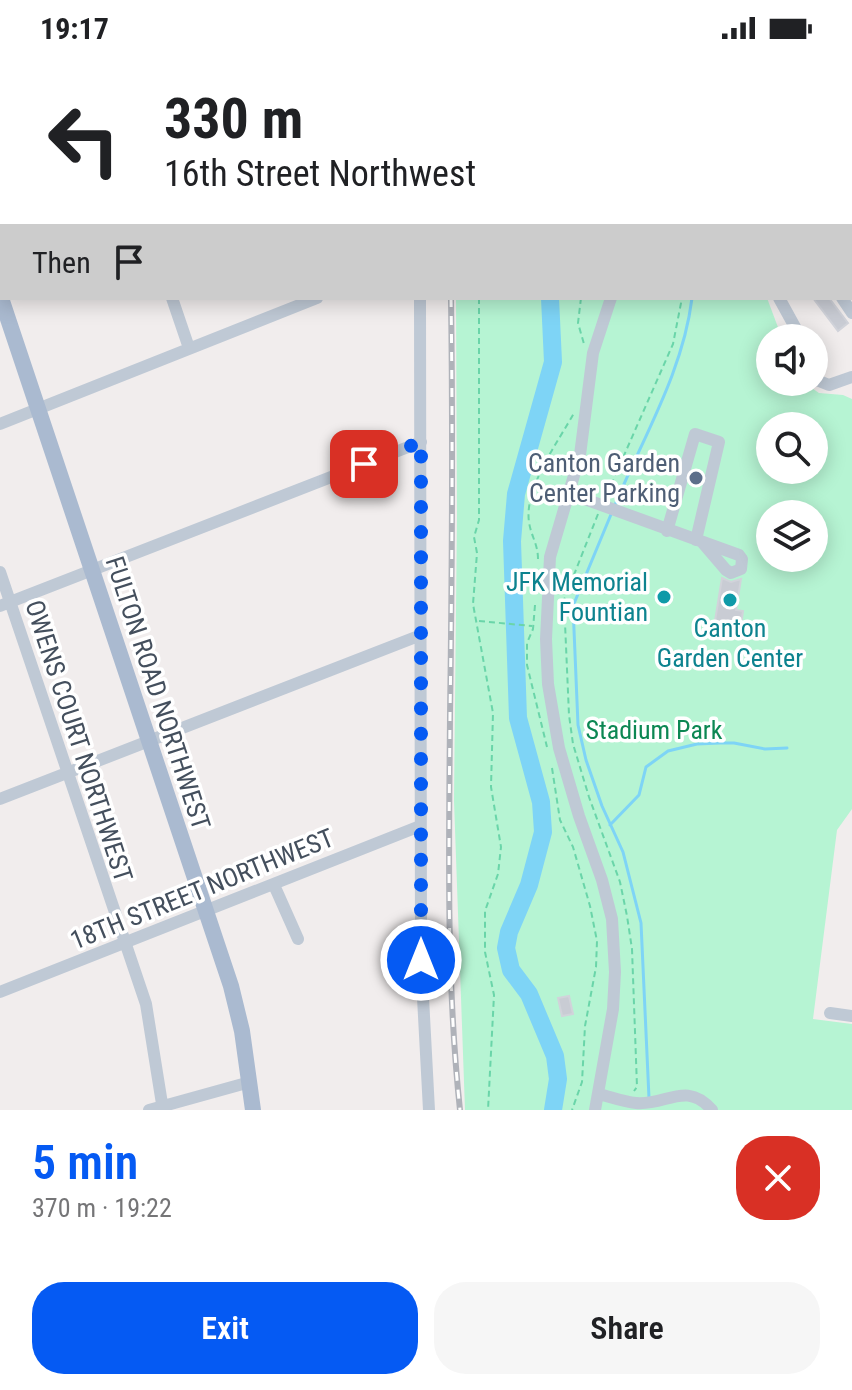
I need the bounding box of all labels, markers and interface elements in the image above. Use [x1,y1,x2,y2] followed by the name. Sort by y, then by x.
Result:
[40,11,109,46] text: 19:17
[164,86,303,152] text: 330 m
[32,88,136,192] icon: left
[164,153,476,195] text: 16th Street Northwest
[107,240,151,284] icon: arrive
[32,245,91,280] text: Then
[756,324,828,572] map controls
[756,324,828,396] button: sound
[756,412,828,484] button: search
[330,430,398,498] pin
[342,442,386,486] icon: arrive
[528,448,680,508] place label: Canton Garden Center Parking
[687,469,705,487] marker: Canton Garden Center Parking
[756,500,828,572] button: layers
[100,552,216,834] street label: FULTON ROAD NORTHWEST
[506,567,648,627] place label: JFK Memorial Fountian
[655,588,673,606] marker: JFK Memorial Fountian
[721,591,739,609] marker: Canton Garden Center
[19,596,139,886] street label: OWENS COURT NORTHWEST
[657,613,803,673] place label: Canton Garden Center
[586,715,723,745] park label: Stadium Park
[66,822,338,956] street label: 18TH STREET NORTHWEST
[379,918,463,1002] position arrow
[32,1134,138,1191] text: 5 min
[736,1136,820,1220] button: close
[32,1193,172,1223] text: 370 m · 19:22
[32,1282,418,1374] button: Exit
[434,1282,820,1374] button: Share

